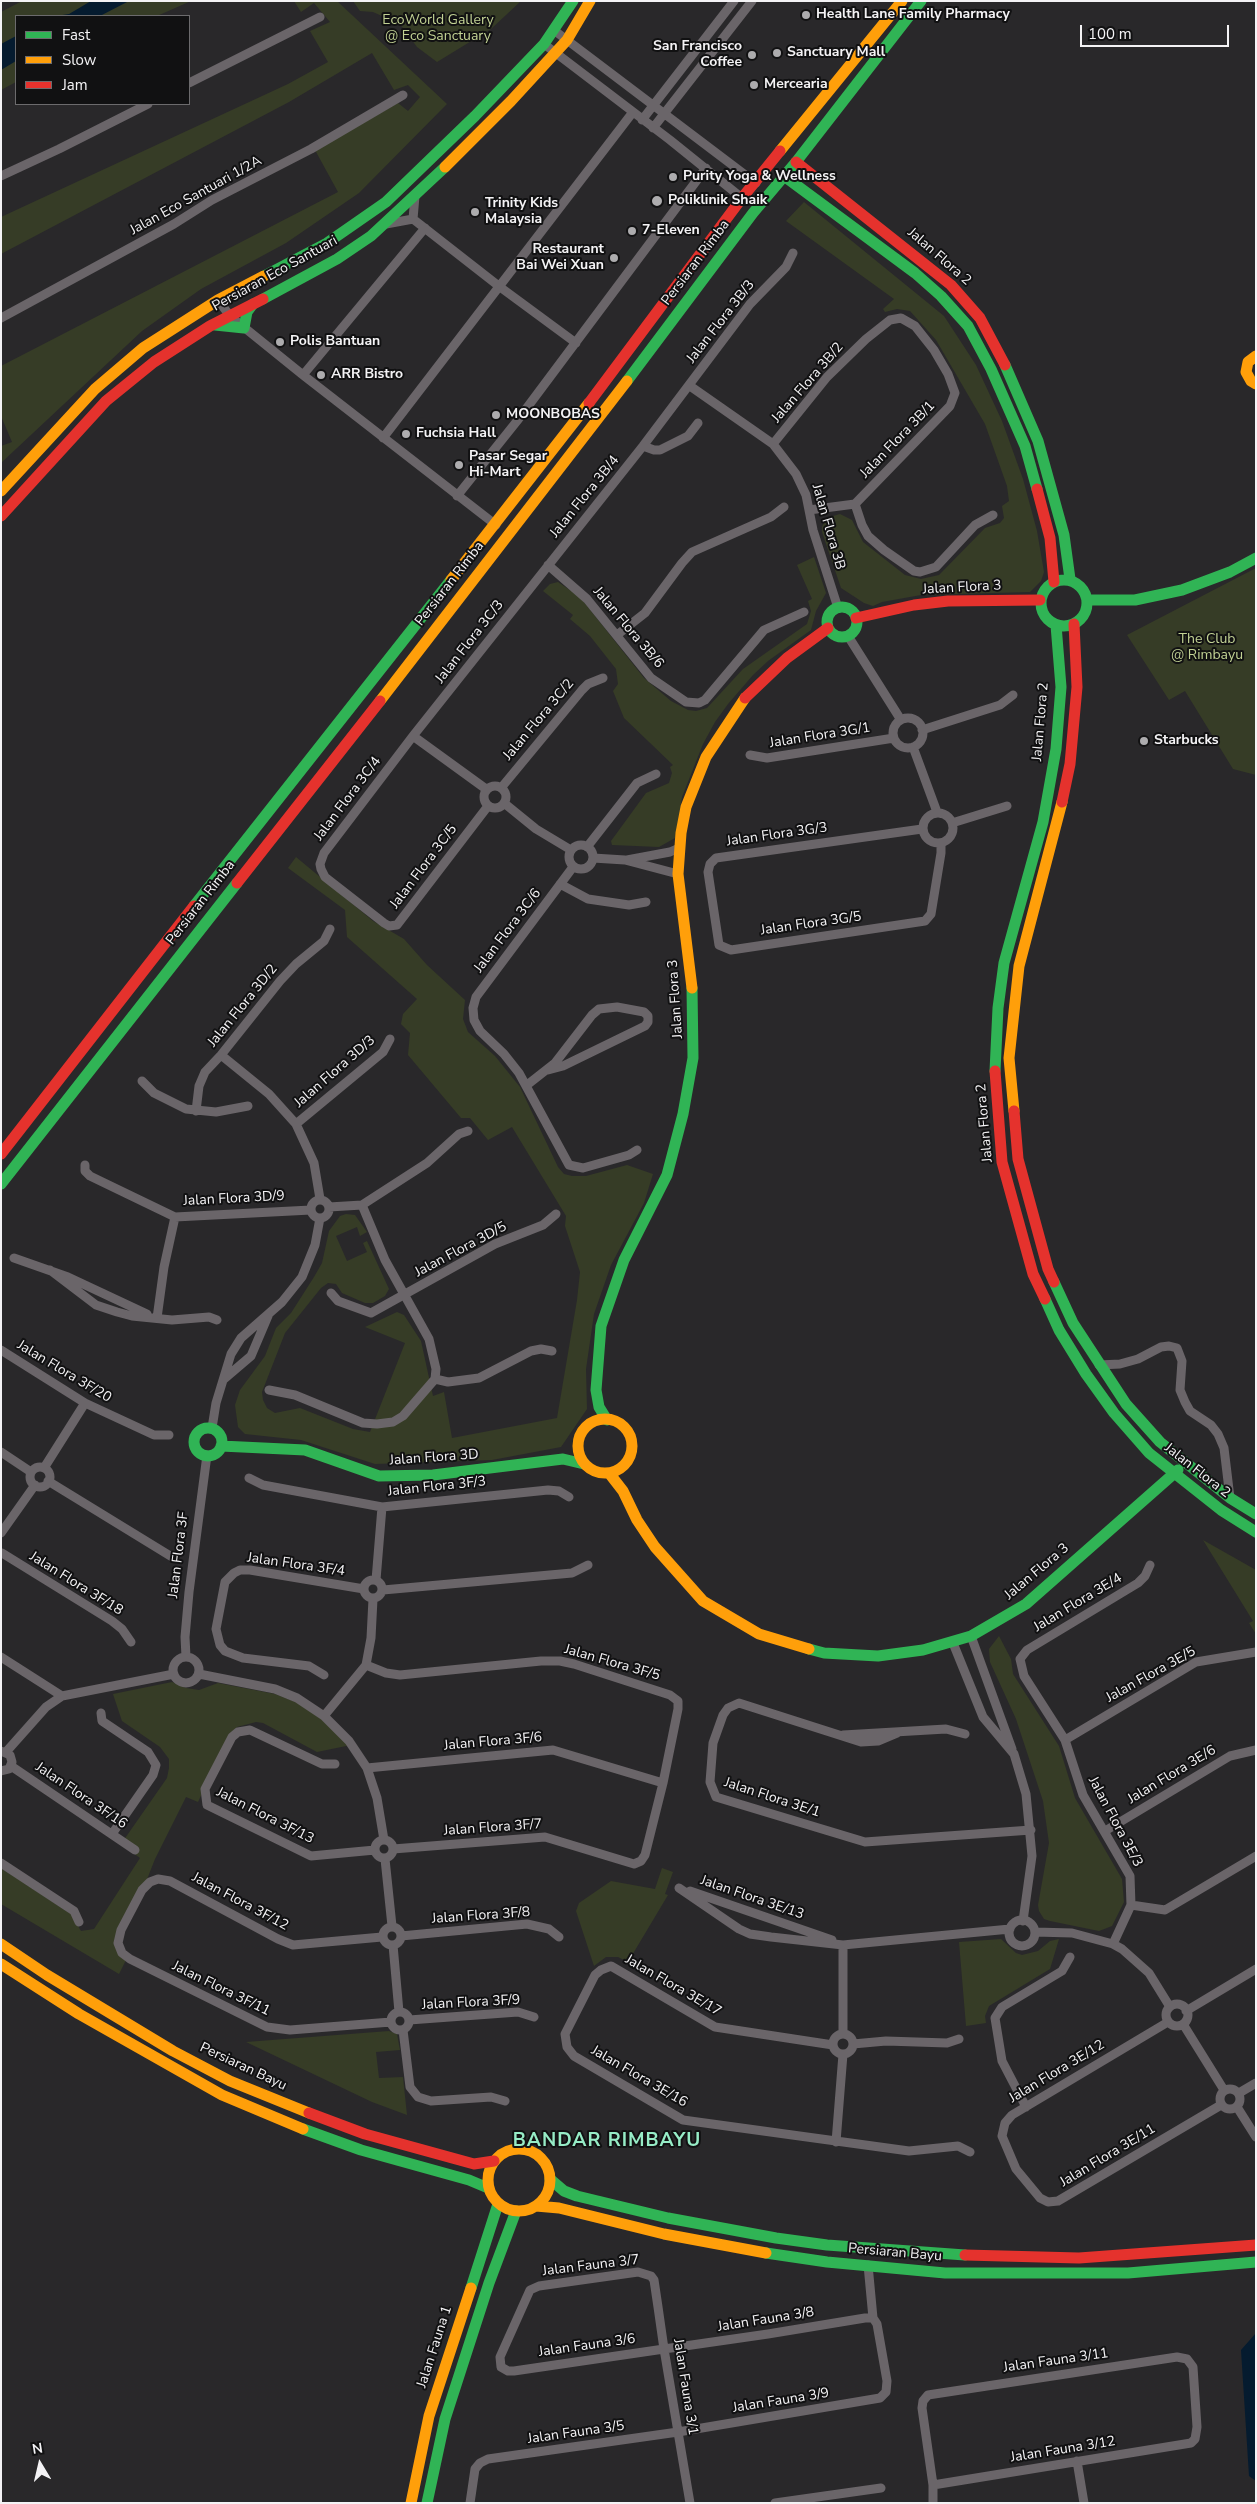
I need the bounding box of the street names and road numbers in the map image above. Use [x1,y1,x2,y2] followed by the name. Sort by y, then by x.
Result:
[127,153,265,239] street label: Jalan Eco Santuari 1/2A
[658,217,734,309] street label: Persiaran Rimba
[904,225,974,289] street label: Jalan Flora 2
[209,233,341,315] street label: Persiaran Eco Santuari
[683,277,759,367] street label: Jalan Flora 3B/3
[769,339,847,427] street label: Jalan Flora 3B/2
[857,398,939,482] street label: Jalan Flora 3B/1
[547,453,623,541] street label: Jalan Flora 3B/4
[808,482,848,572] street label: Jalan Flora 3B
[412,538,488,630] street label: Persiaran Rimba
[922,578,1002,598] street label: Jalan Flora 3
[589,584,667,672] street label: Jalan Flora 3B/6
[432,597,508,687] street label: Jalan Flora 3C/3
[500,676,578,764] street label: Jalan Flora 3C/2
[1029,682,1053,762] street label: Jalan Flora 2
[769,720,871,752] street label: Jalan Flora 3G/1
[311,754,385,844] street label: Jalan Flora 3C/4
[726,820,828,850] street label: Jalan Flora 3G/3
[387,822,461,912] street label: Jalan Flora 3C/5
[163,857,239,949] street label: Persiaran Rimba
[471,886,545,976] street label: Jalan Flora 3C/6
[760,909,862,939] street label: Jalan Flora 3G/5
[665,959,687,1039] street label: Jalan Flora 3
[205,961,281,1051] street label: Jalan Flora 3D/2
[291,1032,379,1112] street label: Jalan Flora 3D/3
[973,1083,997,1163] street label: Jalan Flora 2
[183,1188,285,1210] street label: Jalan Flora 3D/9
[412,1219,510,1281] street label: Jalan Flora 3D/5
[14,1337,114,1407] street label: Jalan Flora 3F/20
[1161,1440,1233,1502] street label: Jalan Flora 2
[389,1447,479,1469] street label: Jalan Flora 3D
[387,1473,487,1501] street label: Jalan Flora 3F/3
[165,1511,193,1599] street label: Jalan Flora 3F
[1001,1540,1073,1604] street label: Jalan Flora 3
[26,1549,126,1619] street label: Jalan Flora 3F/18
[246,1550,346,1580] street label: Jalan Flora 3F/4
[1031,1570,1125,1636] street label: Jalan Flora 3E/4
[562,1641,662,1685] street label: Jalan Flora 3F/5
[1103,1643,1199,1707] street label: Jalan Flora 3E/5
[443,1729,543,1755] street label: Jalan Flora 3F/6
[1125,1742,1219,1808] street label: Jalan Flora 3E/6
[32,1759,130,1833] street label: Jalan Flora 3F/16
[1084,1774,1146,1870] street label: Jalan Flora 3E/3
[722,1775,822,1821] street label: Jalan Flora 3E/1
[214,1784,316,1848] street label: Jalan Flora 3F/13
[443,1816,543,1840] street label: Jalan Flora 3F/7
[189,1869,291,1935] street label: Jalan Flora 3F/12
[698,1872,806,1924] street label: Jalan Flora 3E/13
[431,1904,531,1928] street label: Jalan Flora 3F/8
[622,1952,724,2020] street label: Jalan Flora 3E/17
[169,1958,273,2020] street label: Jalan Flora 3F/11
[421,1992,521,2014] street label: Jalan Flora 3F/9
[1006,2037,1108,2107] street label: Jalan Flora 3E/12
[197,2039,289,2095] street label: Persiaran Bayu
[588,2043,690,2111] street label: Jalan Flora 3E/16
[1057,2121,1159,2191] street label: Jalan Flora 3E/11
[847,2241,943,2265] street label: Persiaran Bayu
[542,2252,640,2280] street label: Jalan Fauna 3/7
[414,2304,456,2390] street label: Jalan Fauna 1
[717,2304,815,2336] street label: Jalan Fauna 3/8
[538,2331,636,2361] street label: Jalan Fauna 3/6
[669,2338,701,2436] street label: Jalan Fauna 3/1
[1002,2345,1110,2377] street label: Jalan Fauna 3/11
[732,2385,830,2417] street label: Jalan Fauna 3/9
[527,2418,625,2448] street label: Jalan Fauna 3/5
[1009,2433,1117,2467] street label: Jalan Fauna 3/12

